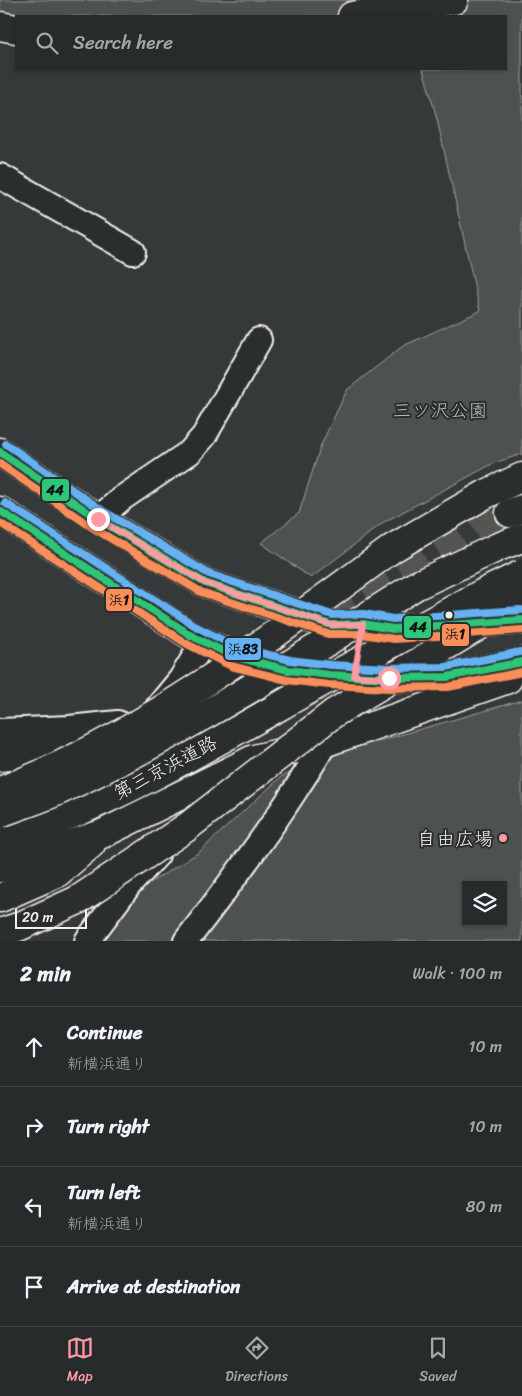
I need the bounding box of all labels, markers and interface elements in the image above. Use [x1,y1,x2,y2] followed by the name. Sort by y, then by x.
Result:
[15,15,507,70] search box
[73,26,173,59] text: Search here
[33,29,61,57] icon: search
[392,394,488,427] park label: 三ツ沢公園
[41,478,70,502] line badge: 44
[45,478,64,503] text: 44
[87,508,110,531] route end
[105,588,133,612] line badge: 浜1
[109,588,129,613] text: 浜1
[444,610,454,620] unlabelled marker
[403,615,432,639] line badge: 44
[408,615,427,640] text: 44
[445,622,465,647] text: 浜1
[441,623,470,647] line badge: 浜1
[224,637,262,661] line badge: 浜83
[228,637,258,662] text: 浜83
[378,667,401,690] route start
[107,726,223,809] street label: 第三京浜道路
[417,822,493,855] place label: 自由広場
[497,832,509,844] marker: 自由広場
[462,881,507,926] map controls
[462,881,507,926] button: layers
[22,905,53,930] text: 20 m
[15,906,88,929] scale bar
[20,955,71,993] text: 2 min
[412,959,502,988] text: Walk · 100 m
[67,1016,143,1049] text: Continue
[469,1032,502,1061] text: 10 m
[20,1033,48,1061] icon: ahead
[67,1049,147,1078] text: 新横浜通り
[67,1110,149,1143] text: Turn right
[469,1112,502,1141] text: 10 m
[20,1113,48,1141] icon: right
[67,1176,140,1209] text: Turn left
[466,1192,502,1221] text: 80 m
[20,1193,48,1221] icon: left
[67,1209,147,1238] text: 新横浜通り
[67,1270,240,1303] text: Arrive at destination
[20,1273,48,1301] icon: arrive
[66,1334,94,1389] tab: Map
[225,1334,288,1389] tab: Directions
[419,1334,456,1389] tab: Saved

